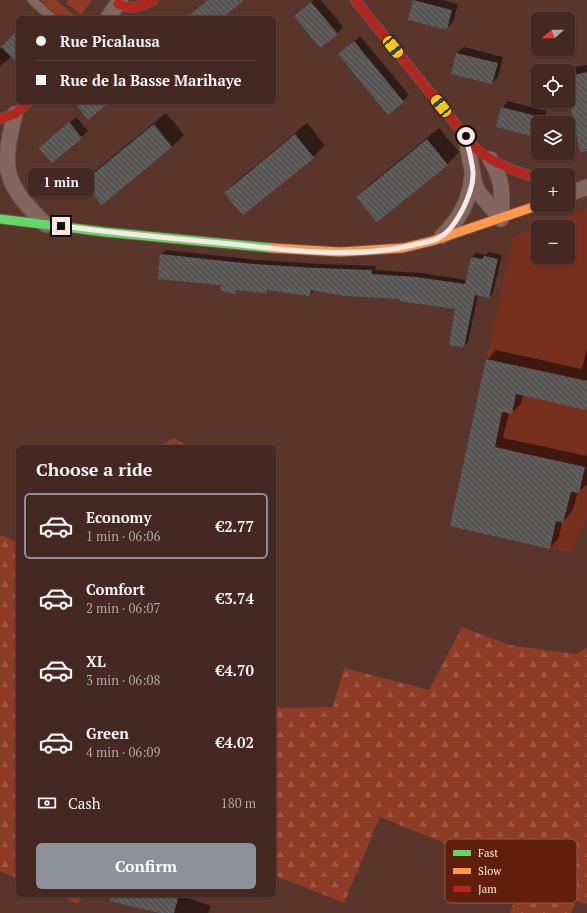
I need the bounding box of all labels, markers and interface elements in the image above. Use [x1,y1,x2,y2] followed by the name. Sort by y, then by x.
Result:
[531,12,575,56] north arrow
[531,12,575,264] map controls
[60,31,160,51] text: Rue Picalausa
[381,34,405,60] car
[531,64,575,108] button: locate
[60,70,242,90] text: Rue de la Basse Marihaye
[429,93,453,119] car
[531,116,575,160] button: layers
[457,127,475,145] route start
[28,168,94,196] callout: 1 min
[531,168,575,212] button: +
[43,173,79,191] text: 1 min
[52,217,70,235] route end
[531,220,575,264] button: −
[36,457,152,481] text: Choose a ride
[86,507,151,527] text: Economy
[38,508,74,544] icon: car
[216,516,254,536] text: €2.77
[86,527,160,545] text: 1 min · 06:06
[86,579,145,599] text: Comfort
[38,580,74,616] icon: car
[216,588,254,608] text: €3.74
[86,599,160,617] text: 2 min · 06:07
[86,651,106,671] text: XL
[38,652,74,688] icon: car
[216,660,254,680] text: €4.70
[86,671,160,689] text: 3 min · 06:08
[86,723,129,743] text: Green
[38,724,74,760] icon: car
[216,732,254,752] text: €4.02
[86,743,160,761] text: 4 min · 06:09
[36,792,58,814] icon: cash
[68,793,101,813] text: Cash
[221,794,256,812] text: 180 m
[445,839,577,903] legend
[36,843,256,889] button: Confirm
[478,846,498,860] text: Fast
[478,864,502,878] text: Slow
[478,882,497,896] text: Jam

